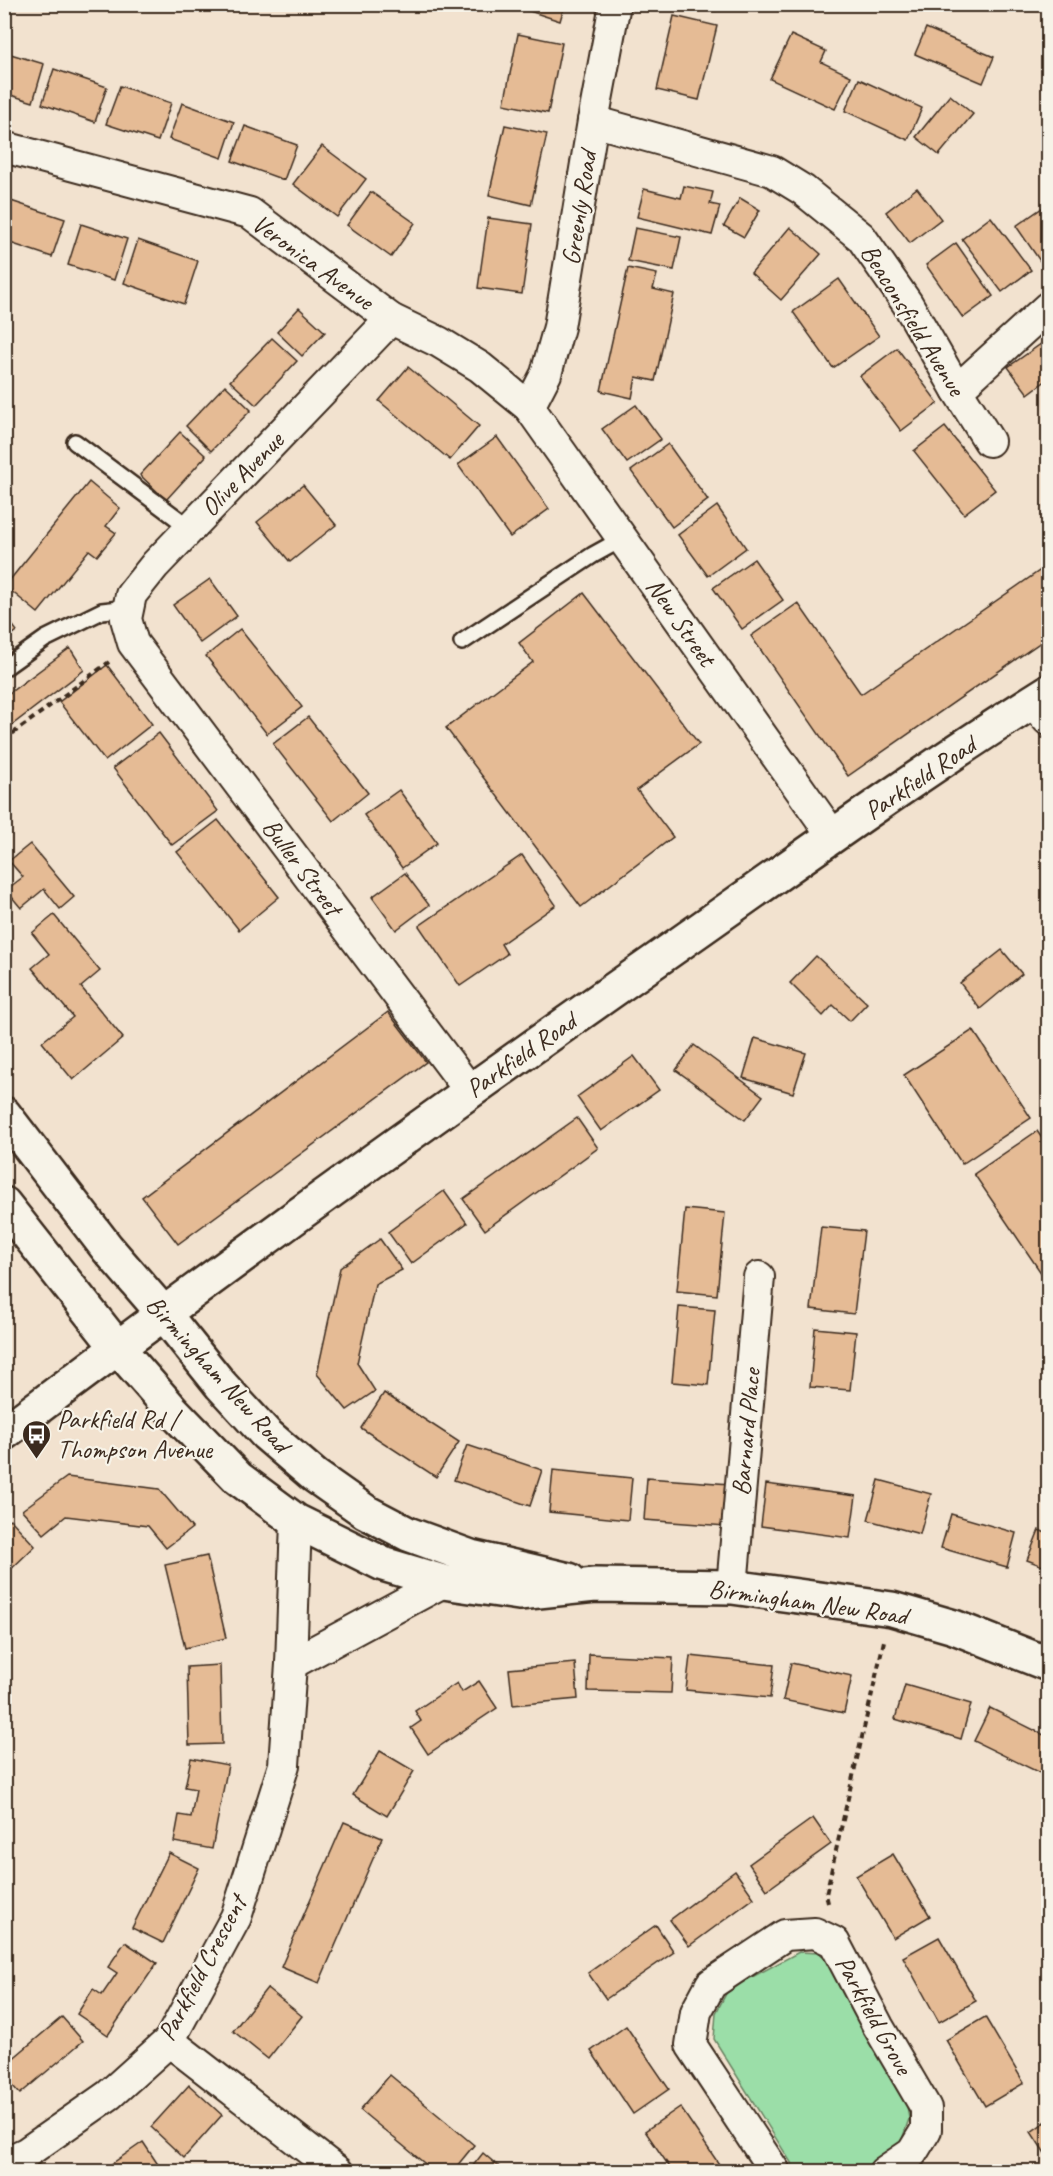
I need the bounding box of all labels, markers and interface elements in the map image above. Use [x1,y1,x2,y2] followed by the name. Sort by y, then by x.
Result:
[554,145,605,267] street label: Greenly Road
[246,207,382,319] street label: Veronica Avenue
[853,238,974,404] street label: Beaconsfield Avenue
[193,423,292,523] street label: Olive Avenue
[639,572,725,674] street label: New Street
[858,727,985,827] street label: Parkfield Road
[255,812,351,925] street label: Buller Street
[460,1003,586,1105] street label: Parkfield Road
[139,1289,300,1462] street label: Birmingham New Road
[724,1365,768,1497] street label: Barnard Place
[57,1403,214,1466] place label: Parkfield Rd / Thompson Avenue
[20,1418,52,1460] bus stop icon: Parkfield Rd / Thompson Avenue
[707,1572,913,1633] street label: Birmingham New Road
[150,1887,256,2046] street label: Parkfield Crescent
[828,1950,921,2082] street label: Parkfield Grove

